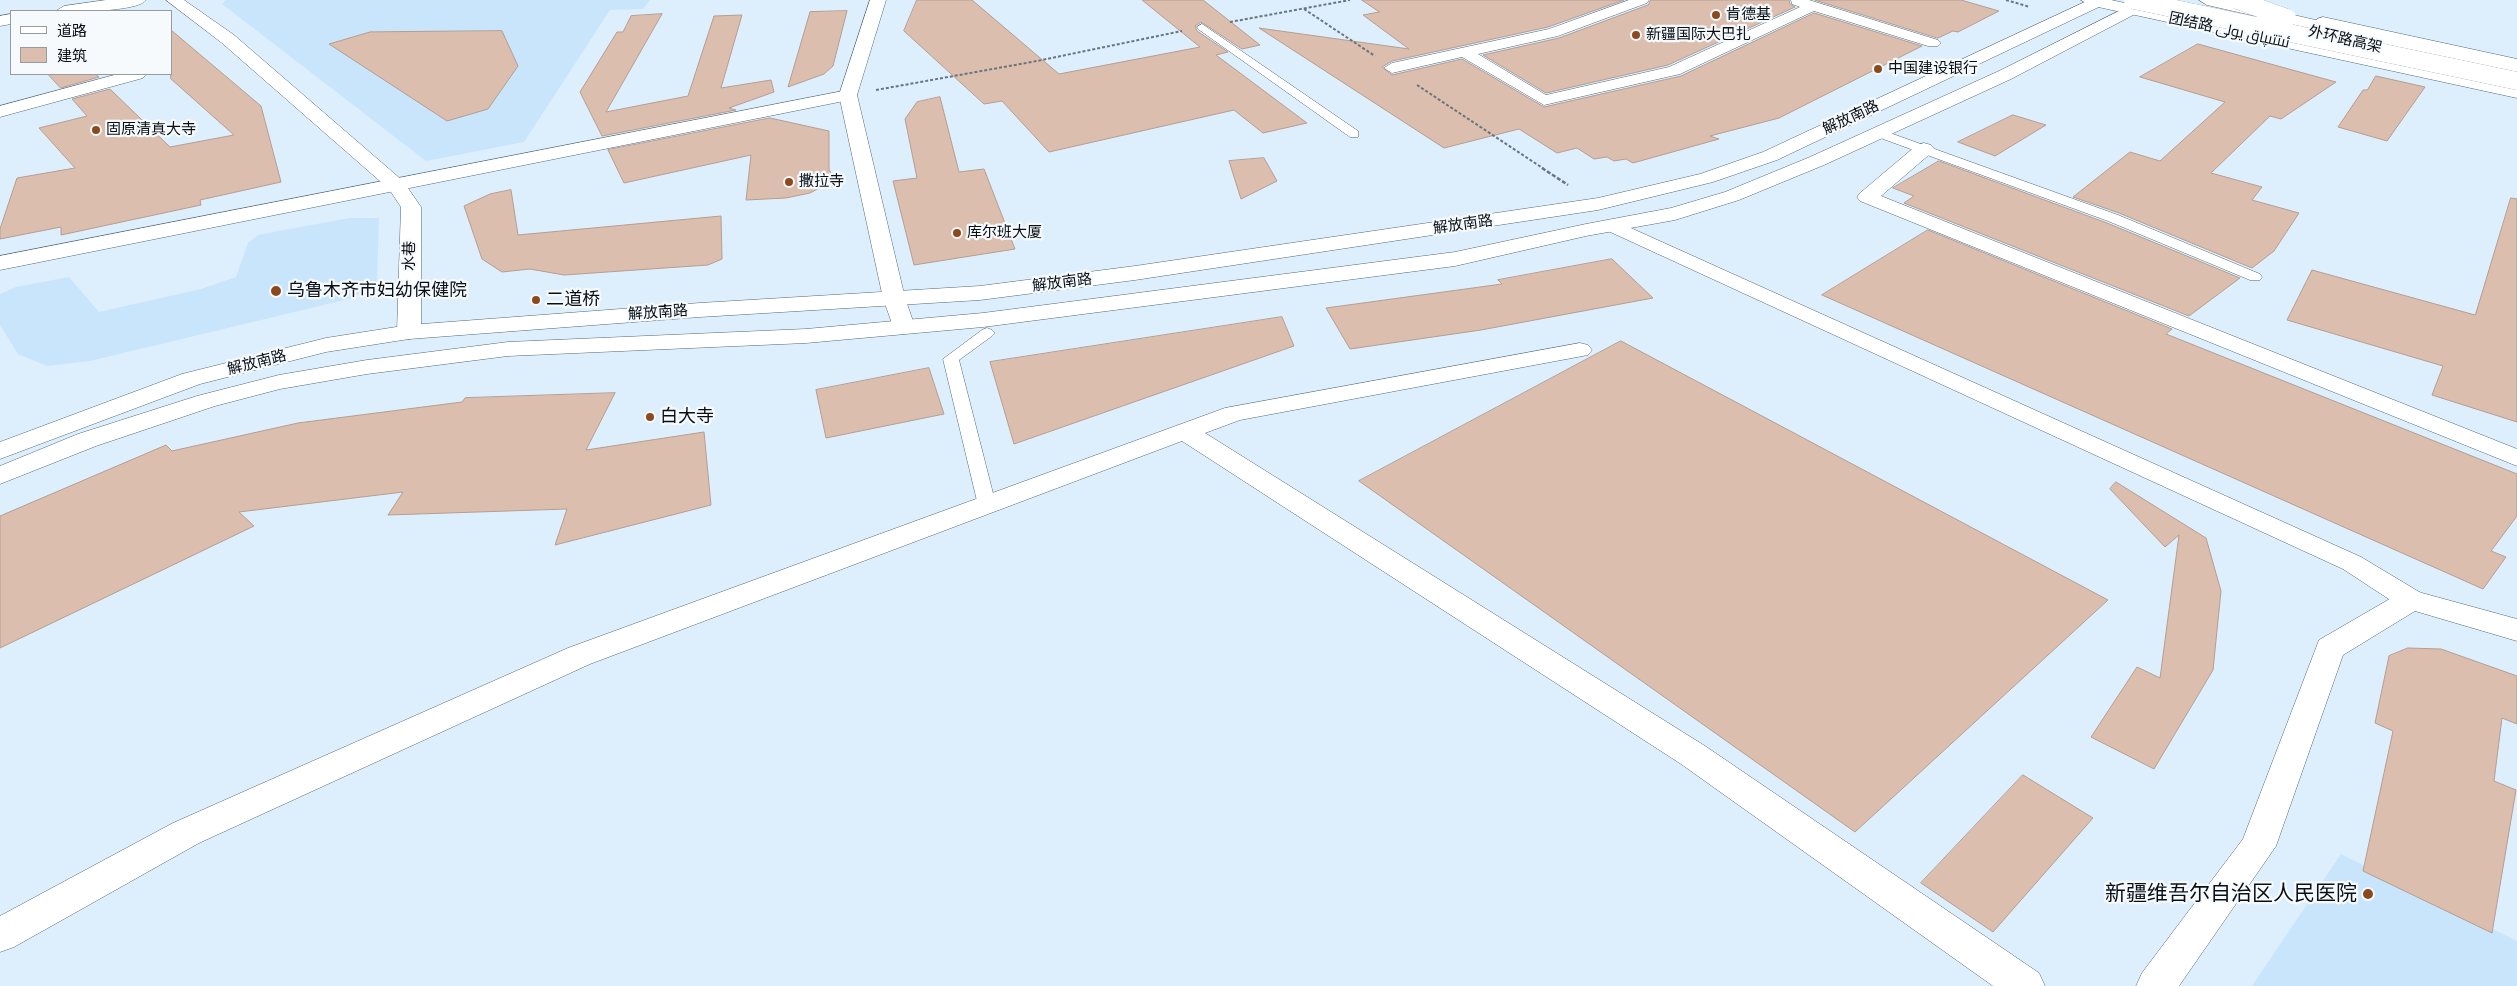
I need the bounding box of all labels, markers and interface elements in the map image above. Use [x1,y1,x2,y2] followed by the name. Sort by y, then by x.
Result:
[1726,6,1771,24] place label: 肯德基
[1710,9,1722,21] marker: 肯德基
[2167,9,2291,53] street label: 团结路 ئىتتىپاق يولى
[10,10,172,75] legend
[57,20,87,41] text: 道路
[2306,23,2384,57] street label: 外环路高架
[1646,26,1751,44] place label: 新疆国际大巴扎
[1630,29,1642,41] marker: 新疆国际大巴扎
[57,45,87,66] text: 建筑
[1888,60,1978,78] place label: 中国建设银行
[1872,63,1884,75] marker: 中国建设银行
[1820,97,1882,139] street label: 解放南路
[106,121,196,139] place label: 固原清真大寺
[90,124,102,136] marker: 固原清真大寺
[799,173,844,191] place label: 撒拉寺
[783,176,795,188] marker: 撒拉寺
[1432,212,1494,238] street label: 解放南路
[967,224,1042,242] place label: 库尔班大厦
[951,227,963,239] marker: 库尔班大厦
[401,241,419,271] street label: 水巷
[1031,270,1093,296] street label: 解放南路
[287,280,467,302] place label: 乌鲁木齐市妇幼保健院
[269,284,283,298] marker: 乌鲁木齐市妇幼保健院
[546,289,600,311] place label: 二道桥
[530,294,542,306] marker: 二道桥
[627,302,689,324] street label: 解放南路
[226,347,288,379] street label: 解放南路
[660,406,714,428] place label: 白大寺
[644,411,656,423] marker: 白大寺
[2105,881,2357,907] place label: 新疆维吾尔自治区人民医院
[2361,887,2375,901] marker: 新疆维吾尔自治区人民医院

